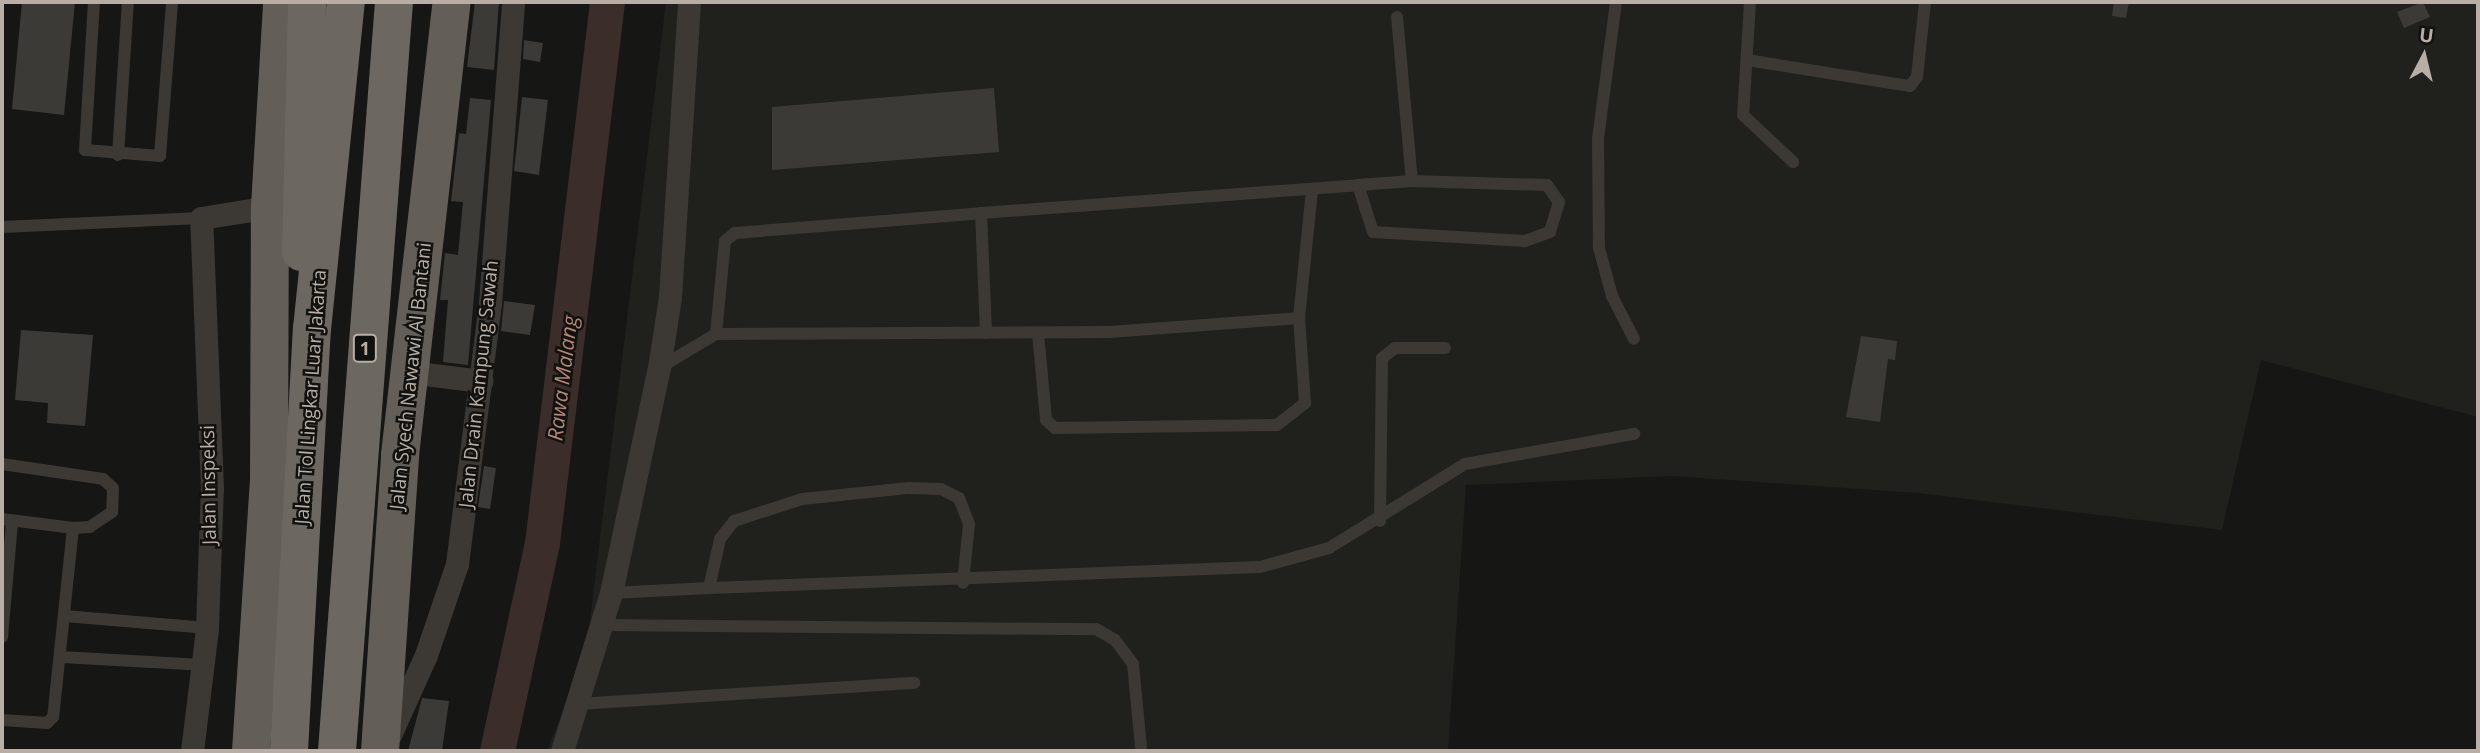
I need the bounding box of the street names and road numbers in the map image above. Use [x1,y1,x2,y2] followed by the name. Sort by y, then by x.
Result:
[386,241,436,511] street label: Jalan Syech Nawawi Al Bantani
[455,259,503,509] street label: Jalan Drain Kampung Sawah
[291,269,331,525] street label: Jalan Tol Lingkar Luar Jakarta
[353,334,377,362] road number: 1
[197,425,221,545] street label: Jalan Inspeksi

